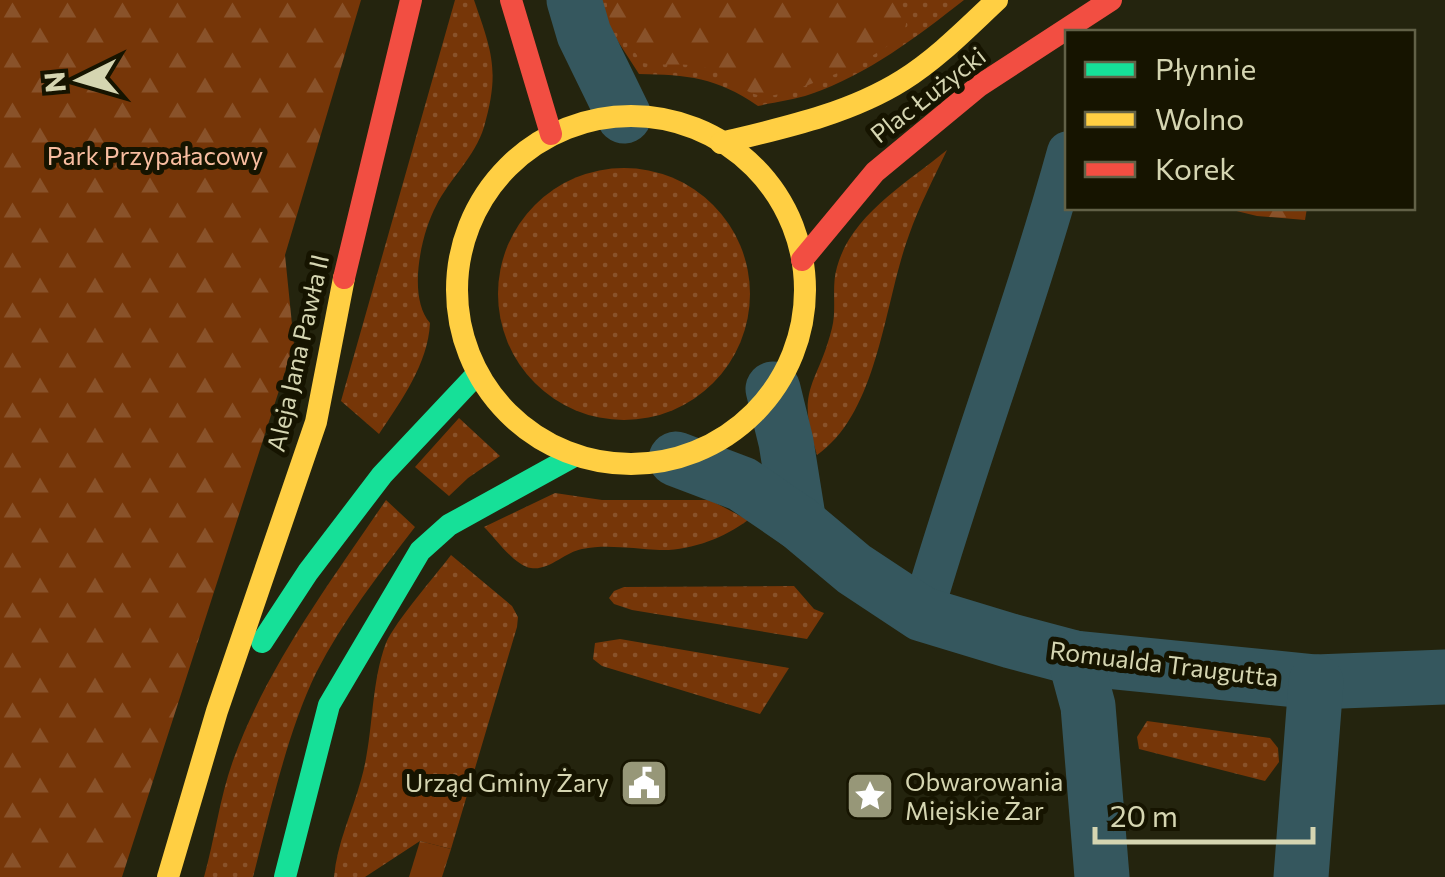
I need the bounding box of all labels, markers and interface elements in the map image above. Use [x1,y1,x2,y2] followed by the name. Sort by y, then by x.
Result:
[30,30,130,130] north arrow
[1065,30,1415,210] legend
[864,40,991,149] street label: Plac Łużycki
[1155,49,1256,86] text: Płynnie
[36,70,72,94] text: N
[1155,99,1244,136] text: Wolno
[47,140,263,170] park label: Park Przypałacowy
[1155,149,1236,186] text: Korek
[260,251,334,454] street label: Aleja Jana Pawła II
[1048,634,1280,692] street label: Romualda Traugutta
[618,757,670,809] public building icon: Urząd Gminy Żary
[905,766,1063,825] place label: Obwarowania Miejskie Żar
[405,767,609,797] place label: Urząd Gminy Żary
[844,770,896,822] place icon: Obwarowania Miejskie Żar
[1095,782,1312,844] scale bar
[1110,796,1178,833] text: 20 m

